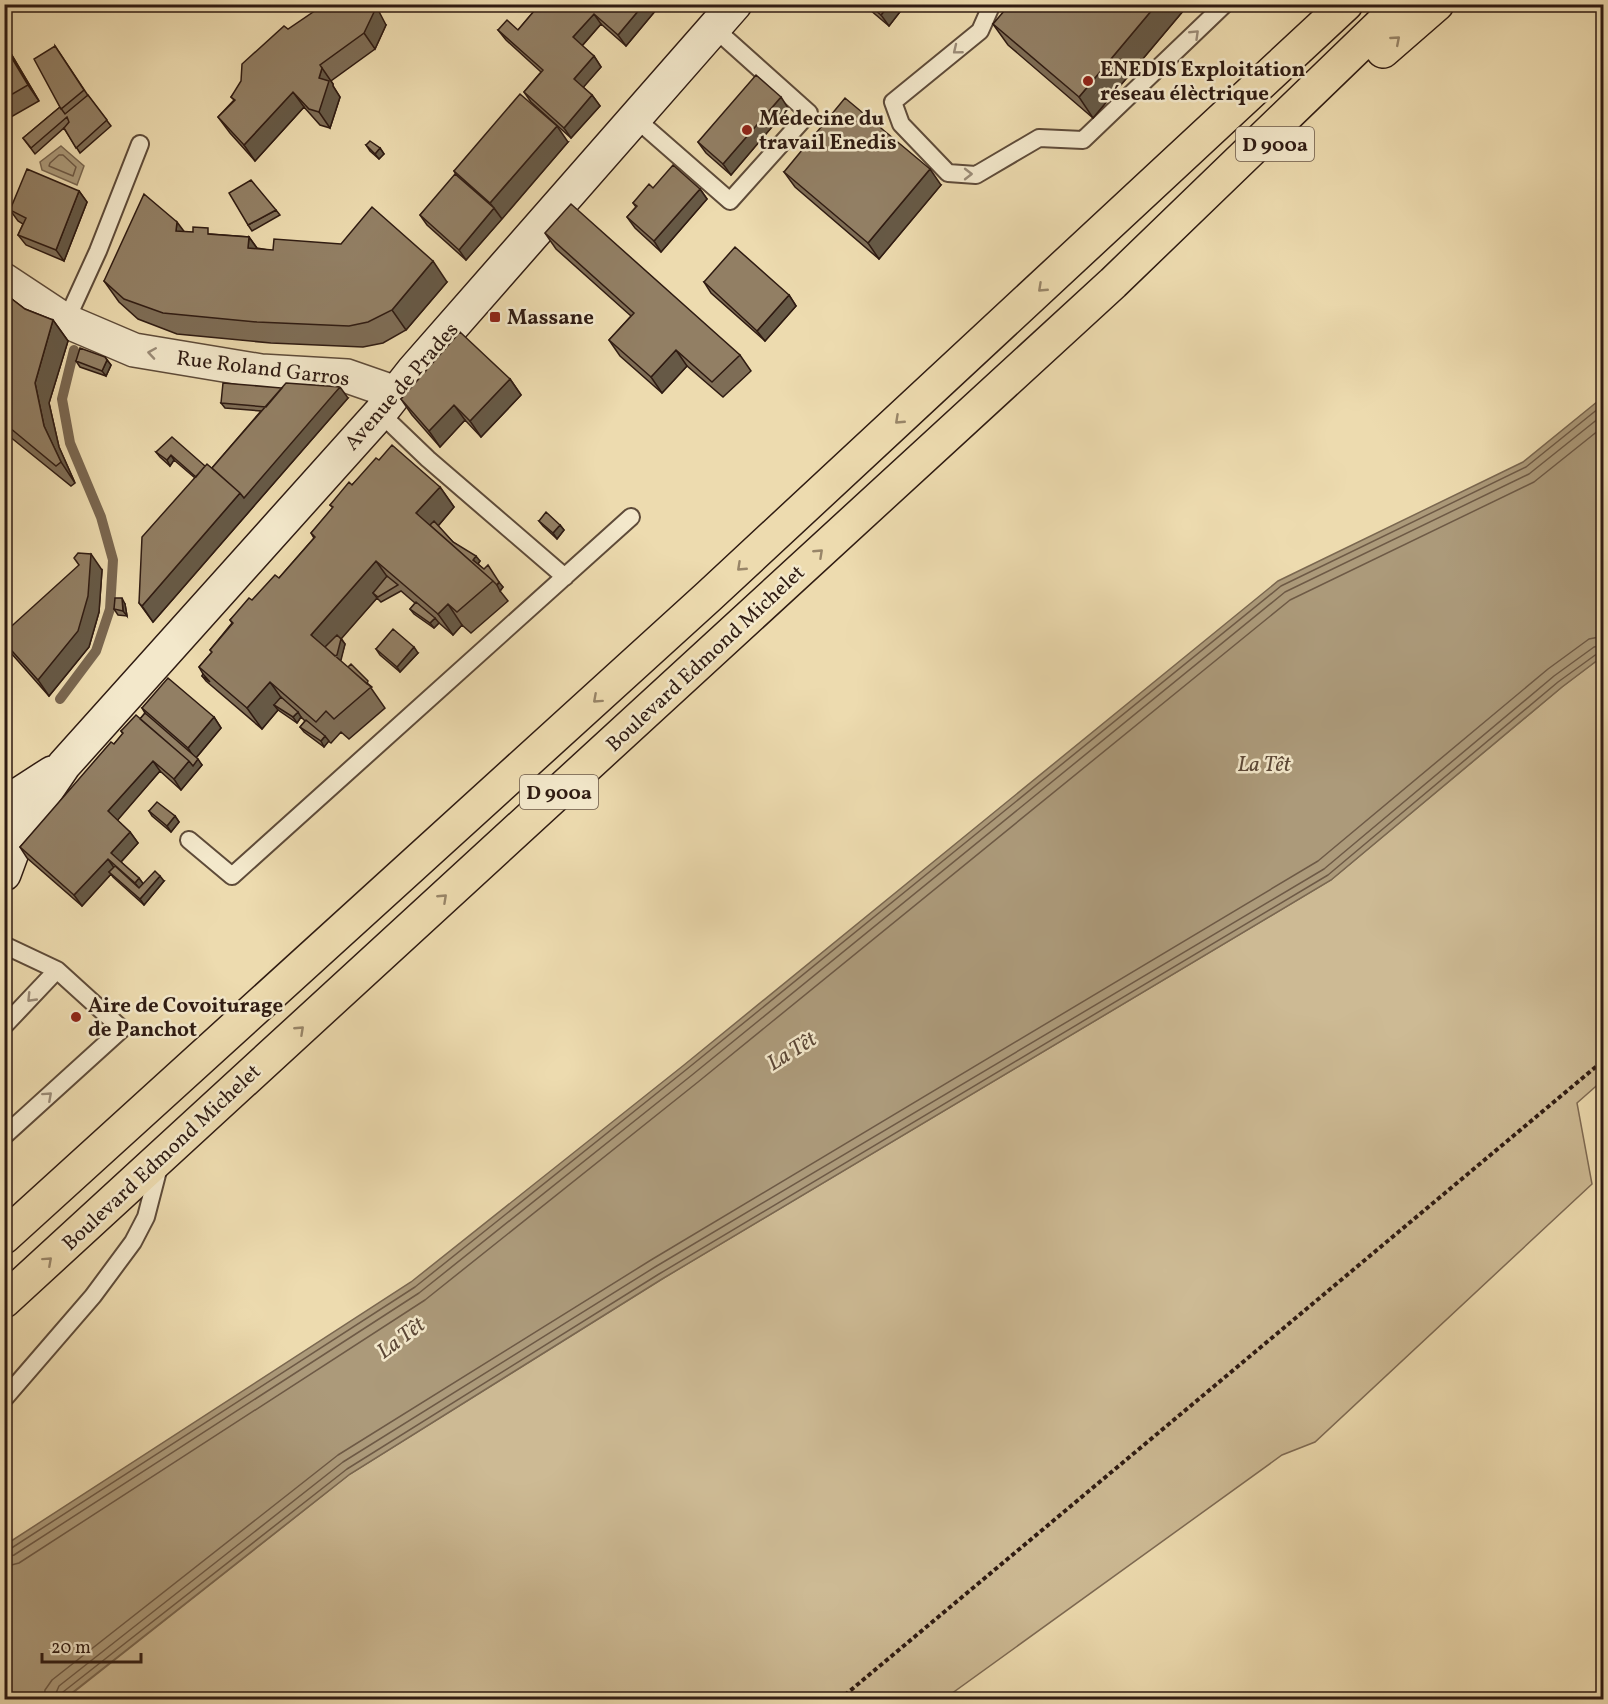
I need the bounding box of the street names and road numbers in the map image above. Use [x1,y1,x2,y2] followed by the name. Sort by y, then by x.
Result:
[1236,127,1314,161] road number: D 900a
[338,317,466,457] street label: Avenue de Prades
[175,344,351,394] street label: Rue Roland Garros
[600,559,812,759] street label: Boulevard Edmond Michelet
[520,775,598,809] road number: D 900a
[56,1058,268,1258] street label: Boulevard Edmond Michelet

